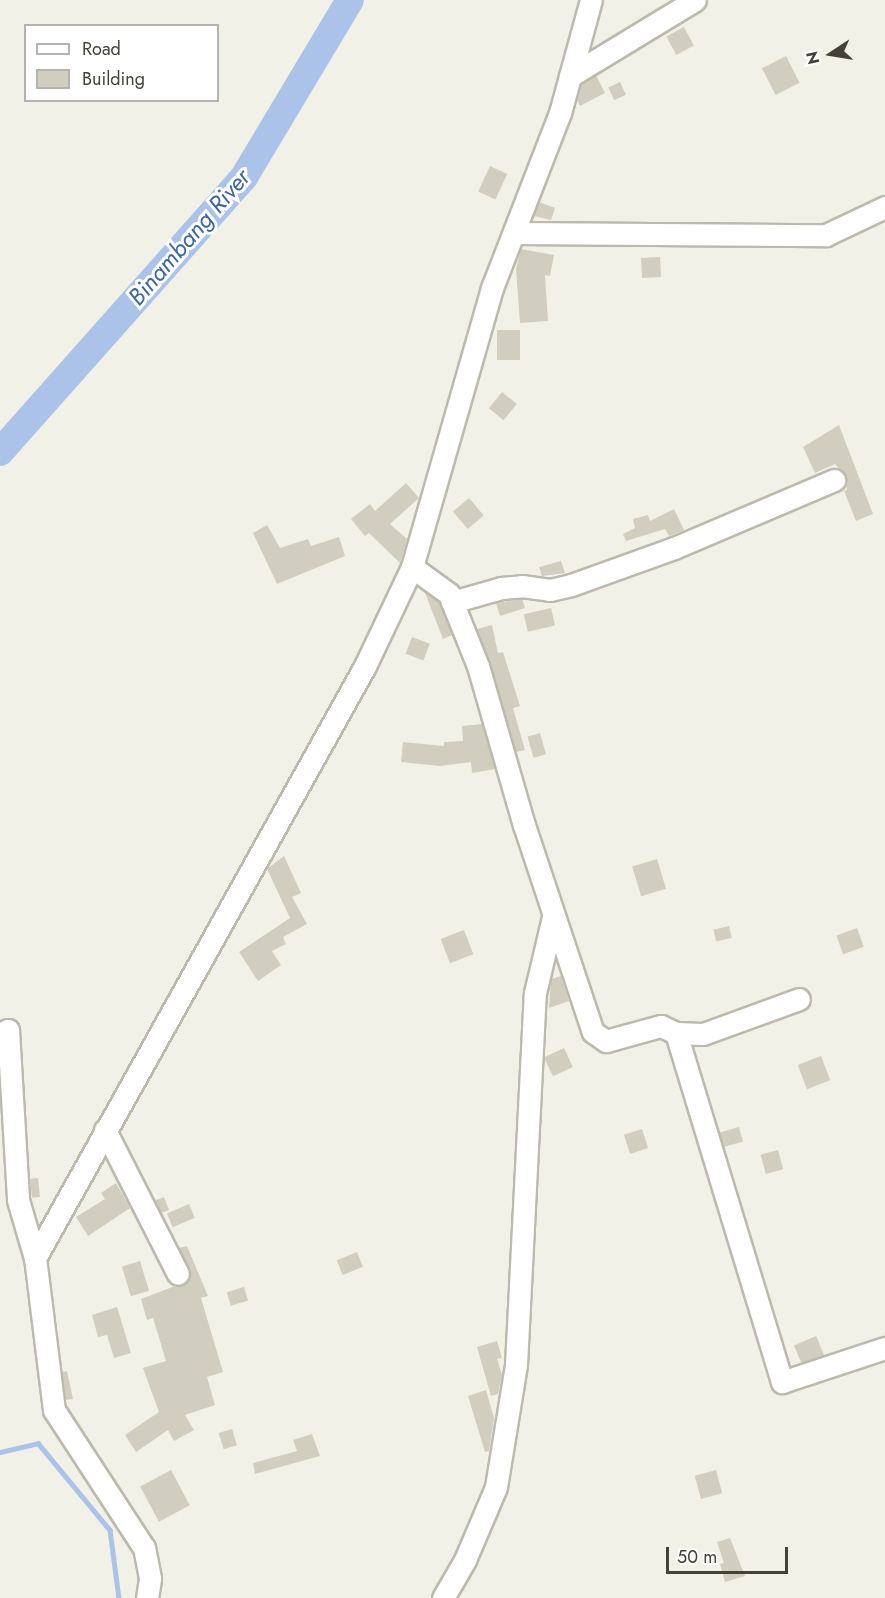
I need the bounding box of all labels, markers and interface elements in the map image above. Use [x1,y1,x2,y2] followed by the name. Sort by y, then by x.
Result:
[24,24,219,102] legend
[801,24,861,84] north arrow
[82,36,121,62] text: Road
[800,49,825,66] text: N
[82,66,145,92] text: Building
[122,163,256,311] water label: Binambang River
[669,1535,790,1573] scale bar
[677,1544,717,1570] text: 50 m

